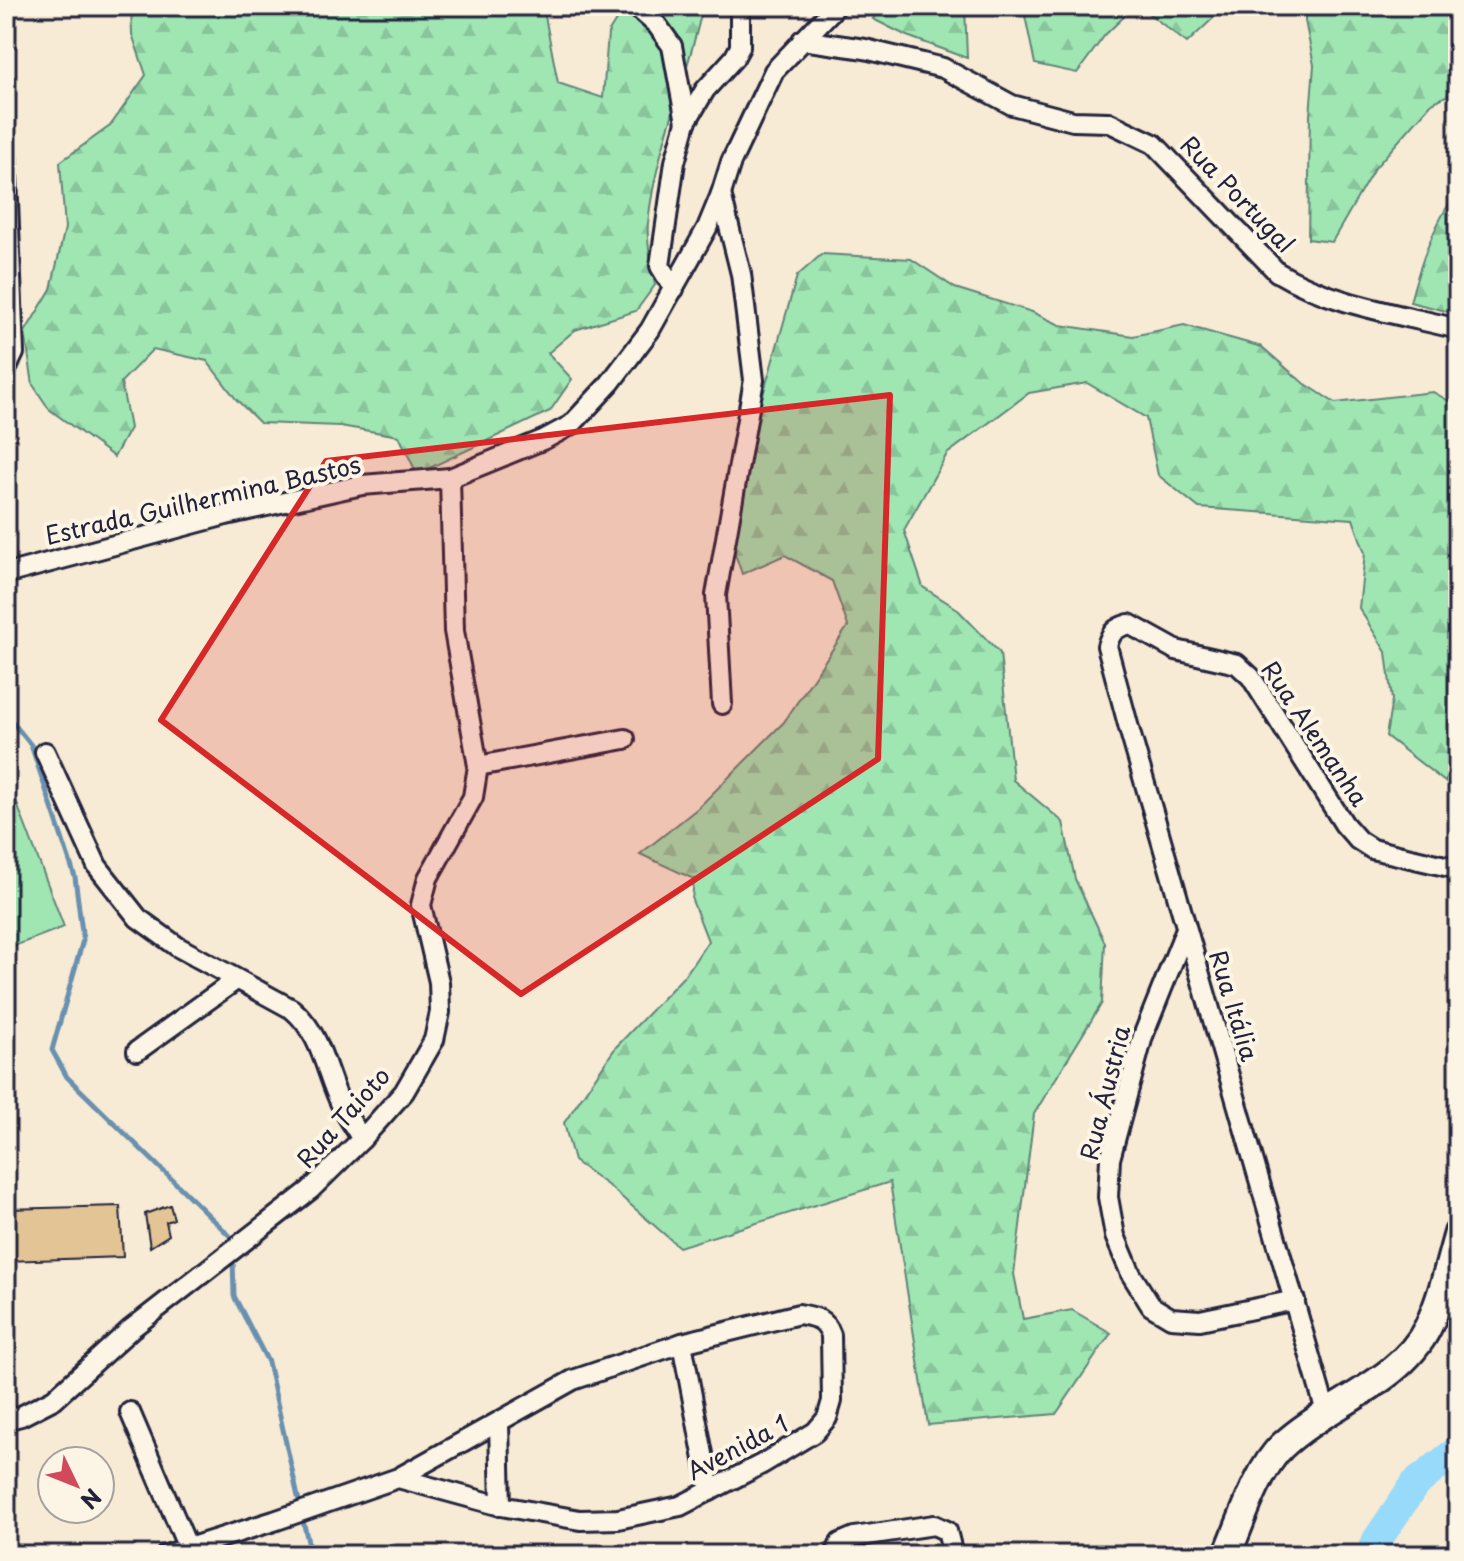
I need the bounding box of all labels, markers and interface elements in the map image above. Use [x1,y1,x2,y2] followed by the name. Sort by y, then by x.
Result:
[1173,127,1304,260] street label: Rua Portugal
[41,445,364,553] street label: Estrada Guilhermina Bastos
[1254,653,1378,813] street label: Rua Alemanha
[1201,946,1269,1066] street label: Rua Itália
[1070,1021,1138,1164] street label: Rua Áustria
[287,1058,398,1175] street label: Rua Taioto
[680,1404,794,1488] street label: Avenida 1
[36,1445,116,1525] north arrow
[74,1482,110,1517] text: N

